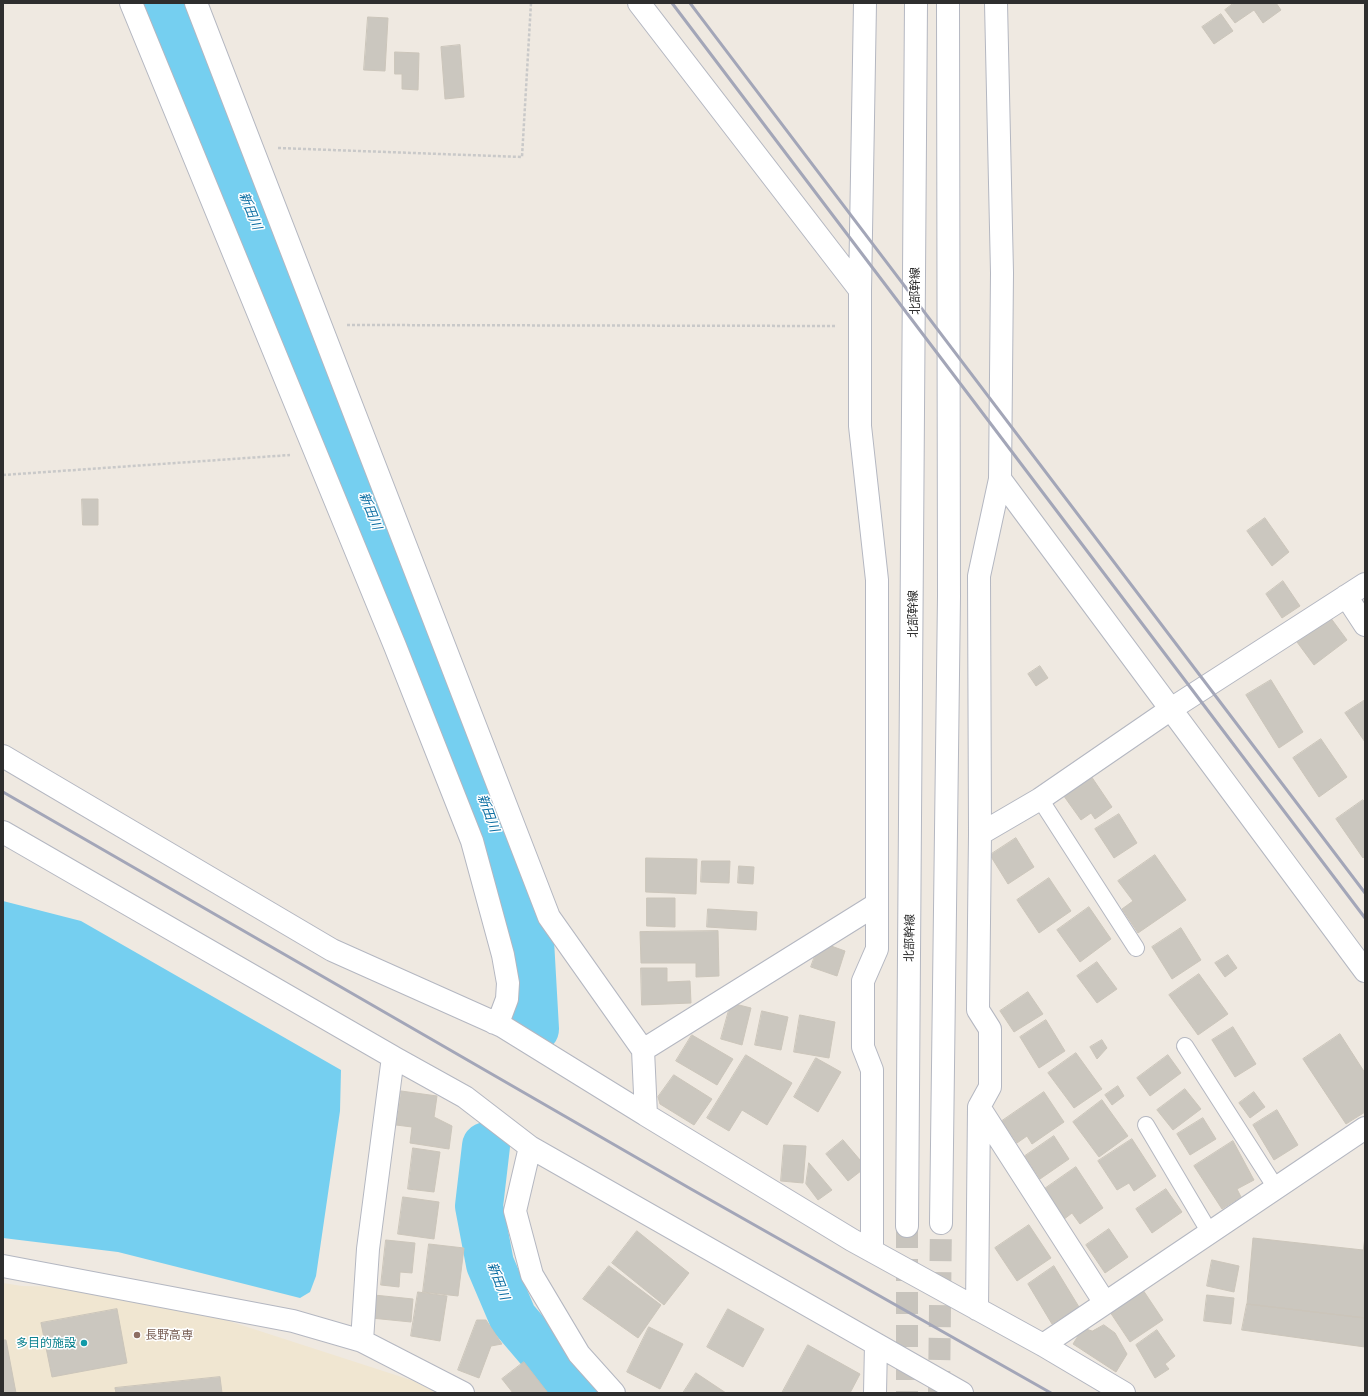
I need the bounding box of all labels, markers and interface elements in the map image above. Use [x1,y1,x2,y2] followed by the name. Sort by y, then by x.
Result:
[235,190,265,232] water label: 新田川
[908,267,922,315] street label: 北部幹線
[355,490,385,532] water label: 新田川
[906,590,920,638] street label: 北部幹線
[474,792,502,834] water label: 新田川
[902,914,918,962] street label: 北部幹線
[484,1260,512,1302] water label: 新田川
[145,1328,193,1342] place label: 長野高専
[132,1330,142,1340] marker: 長野高専
[16,1336,76,1350] place label: 多目的施設
[79,1338,89,1348] marker: 多目的施設

